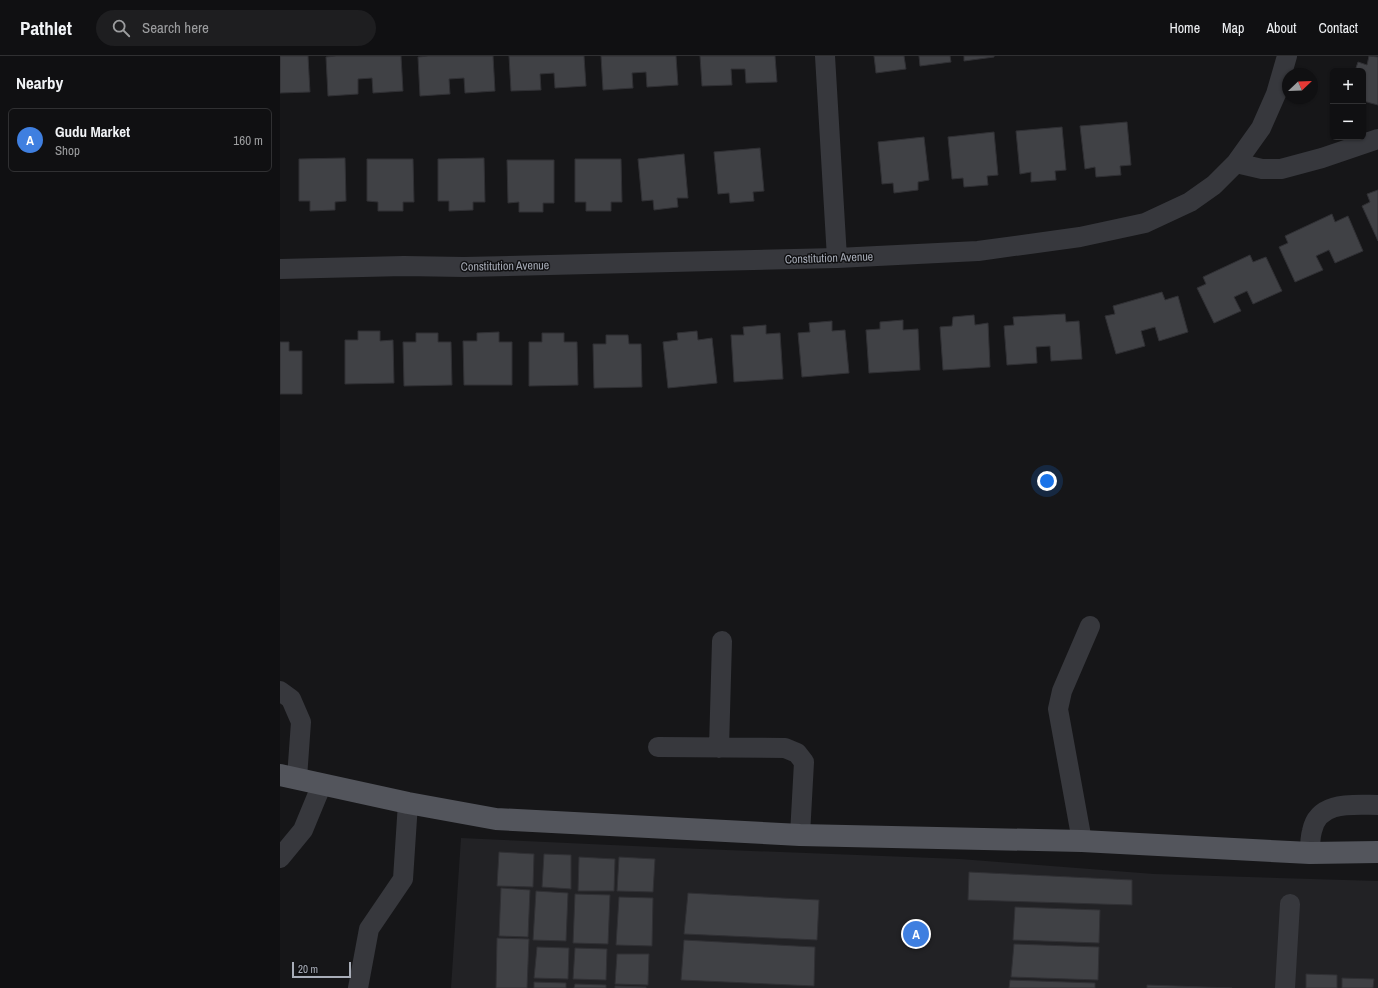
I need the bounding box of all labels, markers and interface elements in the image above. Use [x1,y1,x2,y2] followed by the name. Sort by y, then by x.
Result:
[96,10,376,46] search box
[20,15,72,41] text: Pathlet
[110,17,132,39] icon: search
[142,17,209,38] text: Search here
[1169,19,1200,37] text: Home
[1222,19,1244,37] text: Map
[1266,19,1296,37] text: About
[1318,19,1358,37] text: Contact
[1282,68,1318,104] north arrow
[1330,68,1366,140] map controls
[1330,68,1366,104] button: +
[16,71,63,94] text: Nearby
[1330,104,1366,140] button: −
[55,121,130,142] text: Gudu Market
[26,132,34,149] text: A
[233,132,263,149] text: 160 m
[55,142,80,159] text: Shop
[785,248,873,268] street label: Constitution Avenue
[461,257,549,275] street label: Constitution Avenue
[1037,471,1057,491] your location
[903,919,929,949] pin: A
[292,960,351,979] scale bar
[298,962,318,976] text: 20 m

